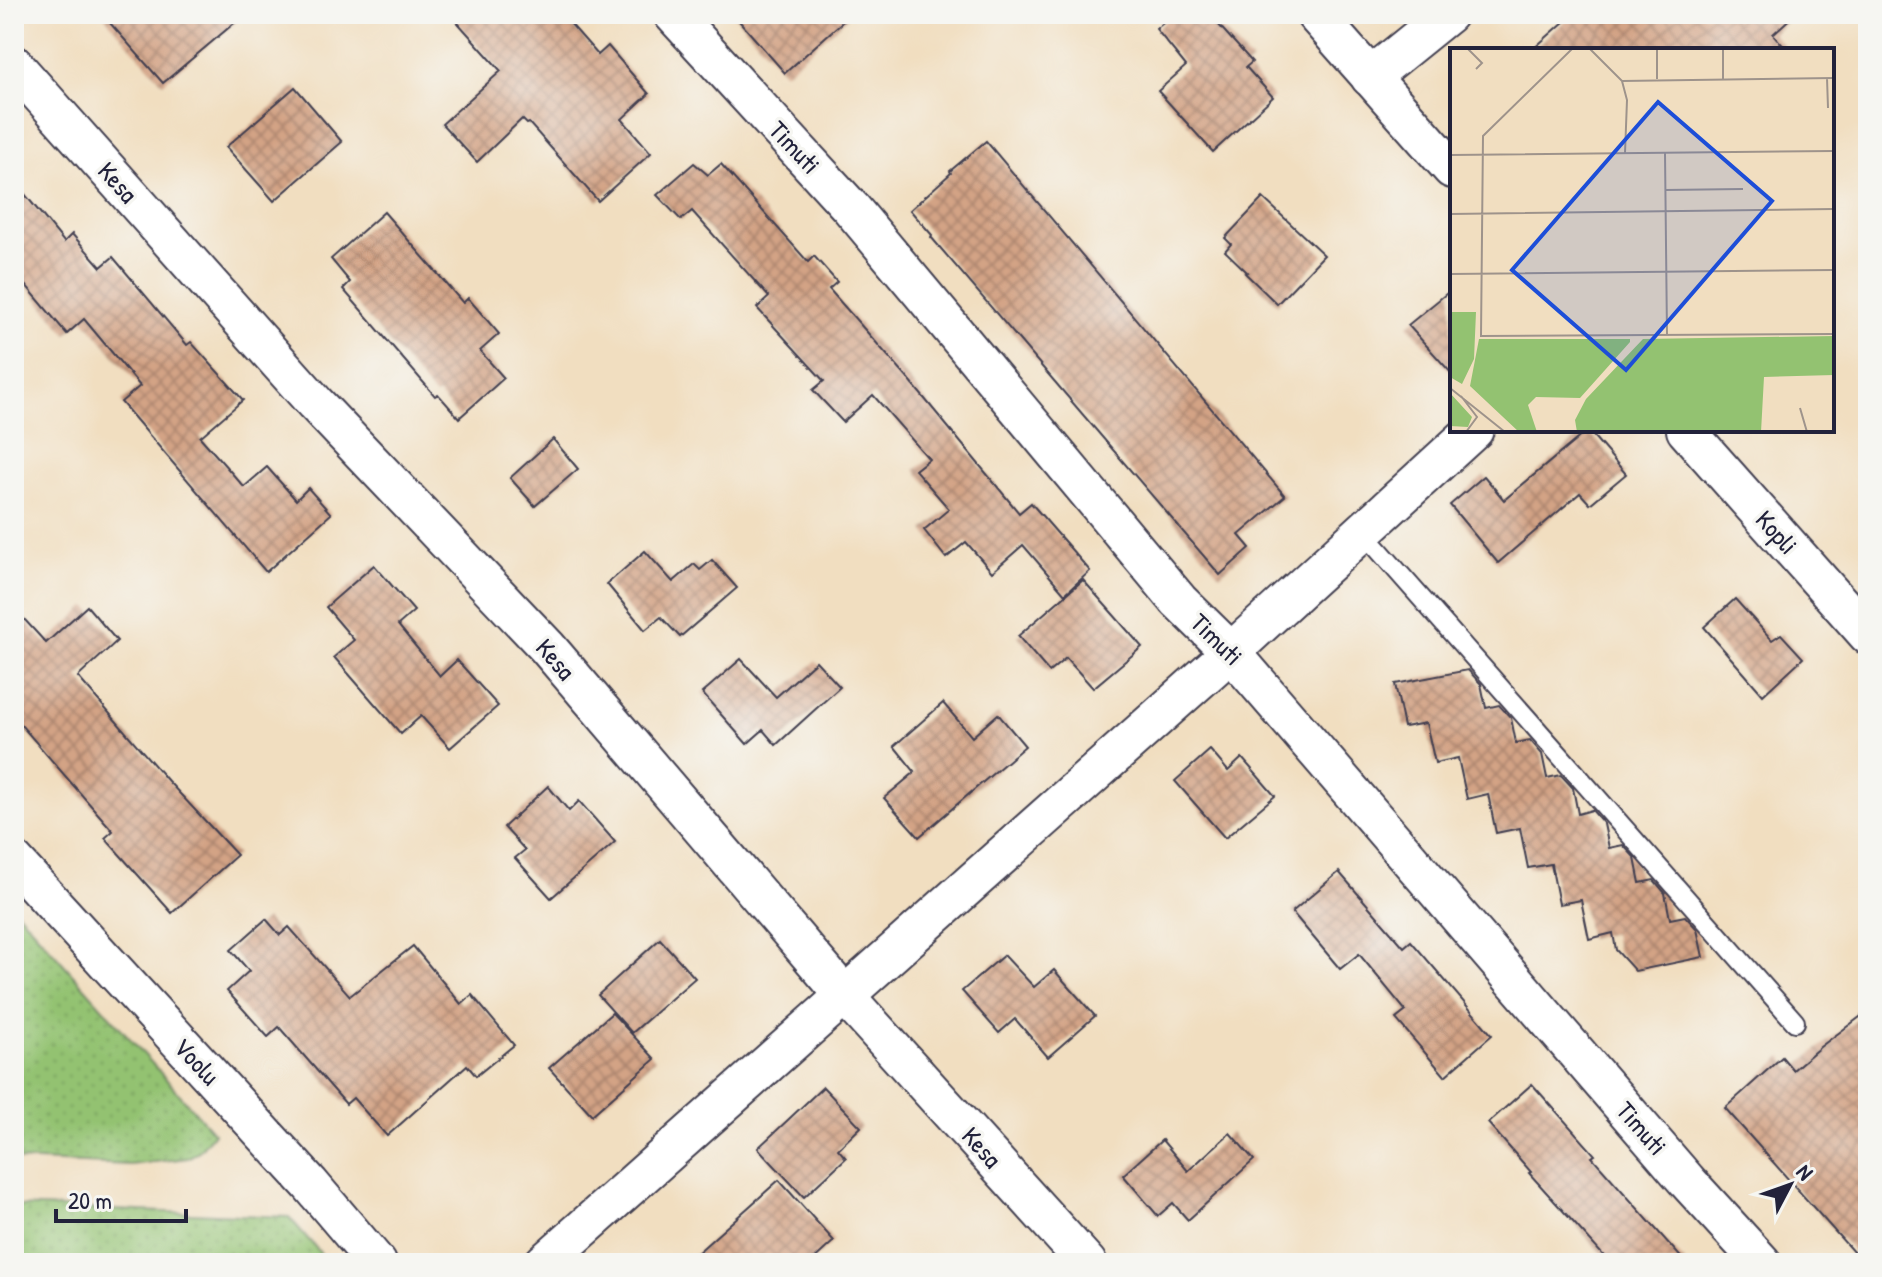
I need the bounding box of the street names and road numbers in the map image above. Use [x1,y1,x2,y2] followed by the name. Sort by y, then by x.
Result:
[761,113,829,181] street label: Timuti
[90,154,146,210] street label: Kesa
[1748,502,1806,562] street label: Kopli
[1183,605,1251,673] street label: Timuti
[528,631,584,687] street label: Kesa
[166,1030,228,1092] street label: Voolu
[1609,1094,1675,1162] street label: Timuti
[954,1119,1010,1175] street label: Kesa

